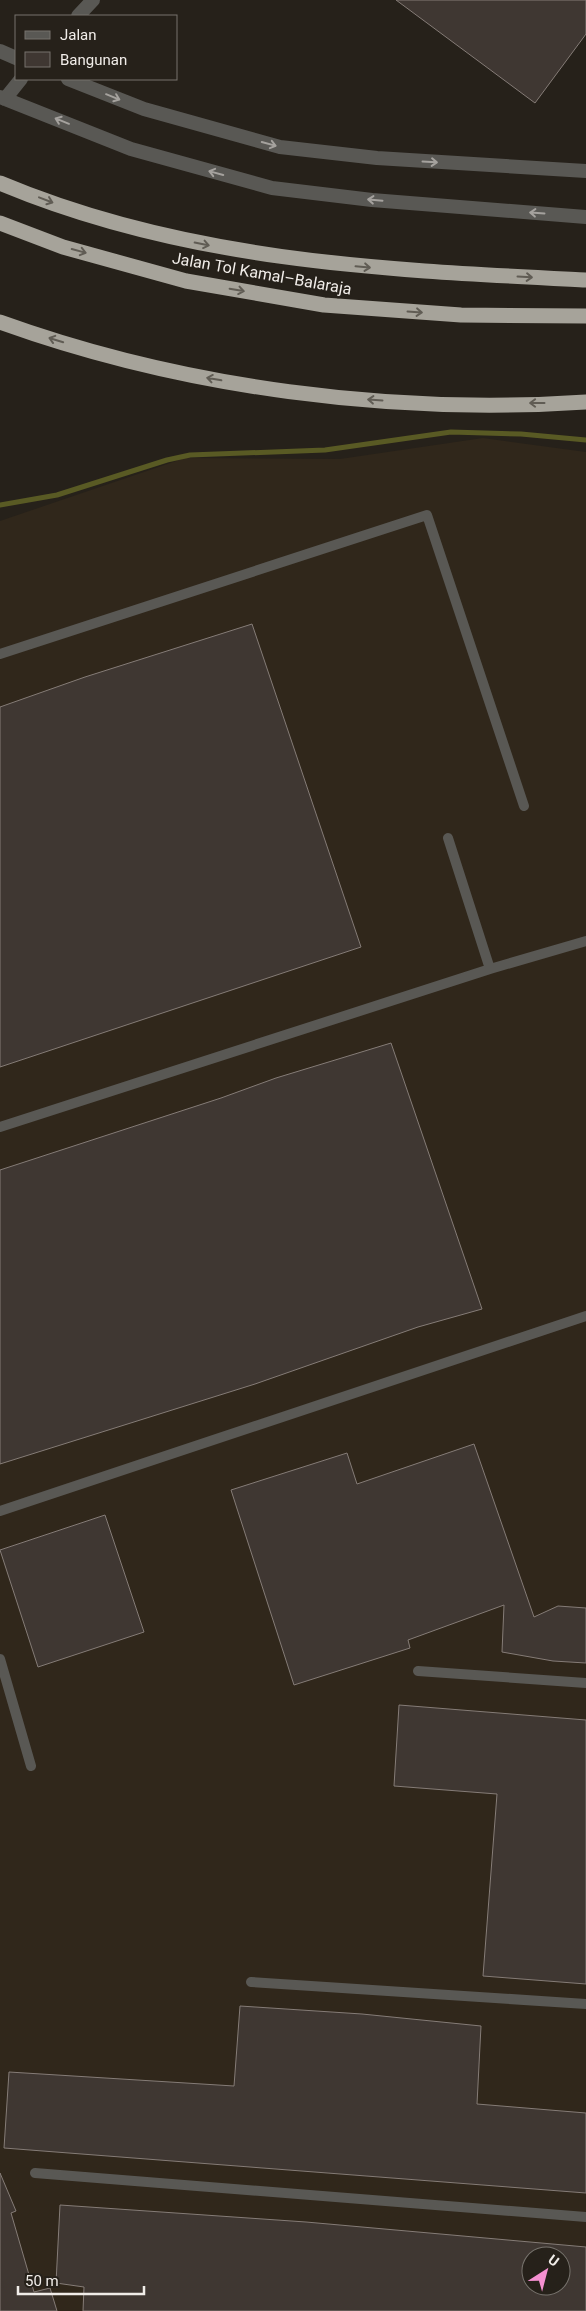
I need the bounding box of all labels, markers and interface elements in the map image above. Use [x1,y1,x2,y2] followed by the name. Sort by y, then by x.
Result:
[15,15,178,80] legend
[60,26,97,44] text: Jalan
[60,51,127,69] text: Bangunan
[105,93,120,102] one-way arrow
[55,116,70,126] one-way arrow
[260,139,276,149] one-way arrow
[422,157,438,166] one-way arrow
[208,167,224,177] one-way arrow
[368,195,384,205] one-way arrow
[37,196,53,205] one-way arrow
[530,208,546,218] one-way arrow
[193,239,209,249] one-way arrow
[70,247,86,257] one-way arrow
[171,248,353,299] street label: Jalan Tol Kamal–Balaraja
[354,263,370,272] one-way arrow
[516,273,532,282] one-way arrow
[228,285,244,295] one-way arrow
[407,307,423,316] one-way arrow
[49,335,65,345] one-way arrow
[206,374,222,384] one-way arrow
[367,395,383,404] one-way arrow
[530,398,546,408] one-way arrow
[521,2246,571,2296] north arrow
[545,2251,562,2270] text: U
[18,2264,144,2296] scale bar
[25,2272,59,2290] text: 50 m

